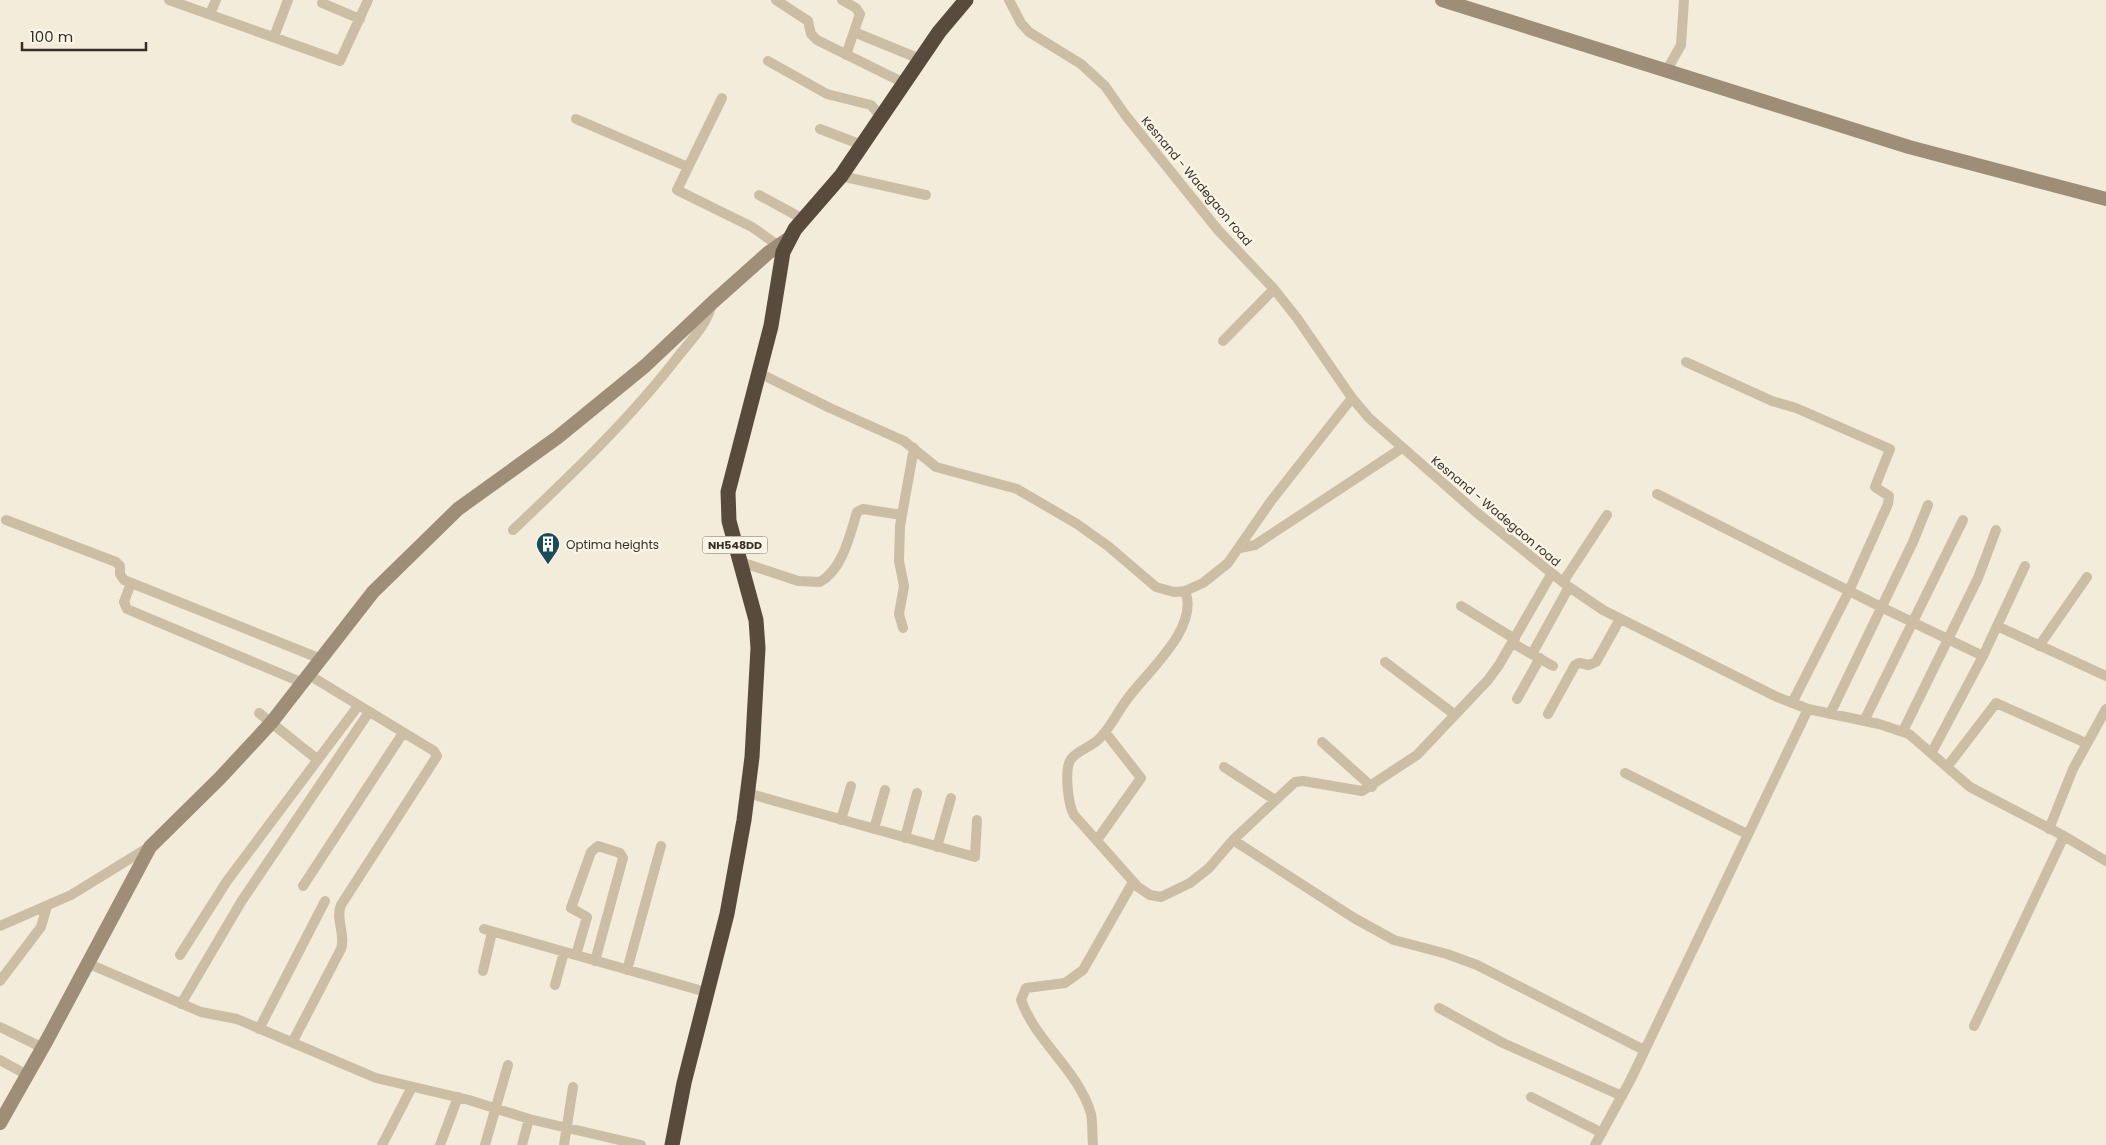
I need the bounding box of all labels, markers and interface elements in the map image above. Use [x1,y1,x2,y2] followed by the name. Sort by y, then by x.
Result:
[22,20,146,52] scale bar
[30,26,73,47] text: 100 m
[1138,113,1256,249] street label: Kesnand - Wadegaon road
[1428,452,1564,570] street label: Kesnand - Wadegaon road
[535,531,561,565] building icon: Optima heights
[566,536,659,553] place label: Optima heights
[702,536,768,554] road number: NH548DD

